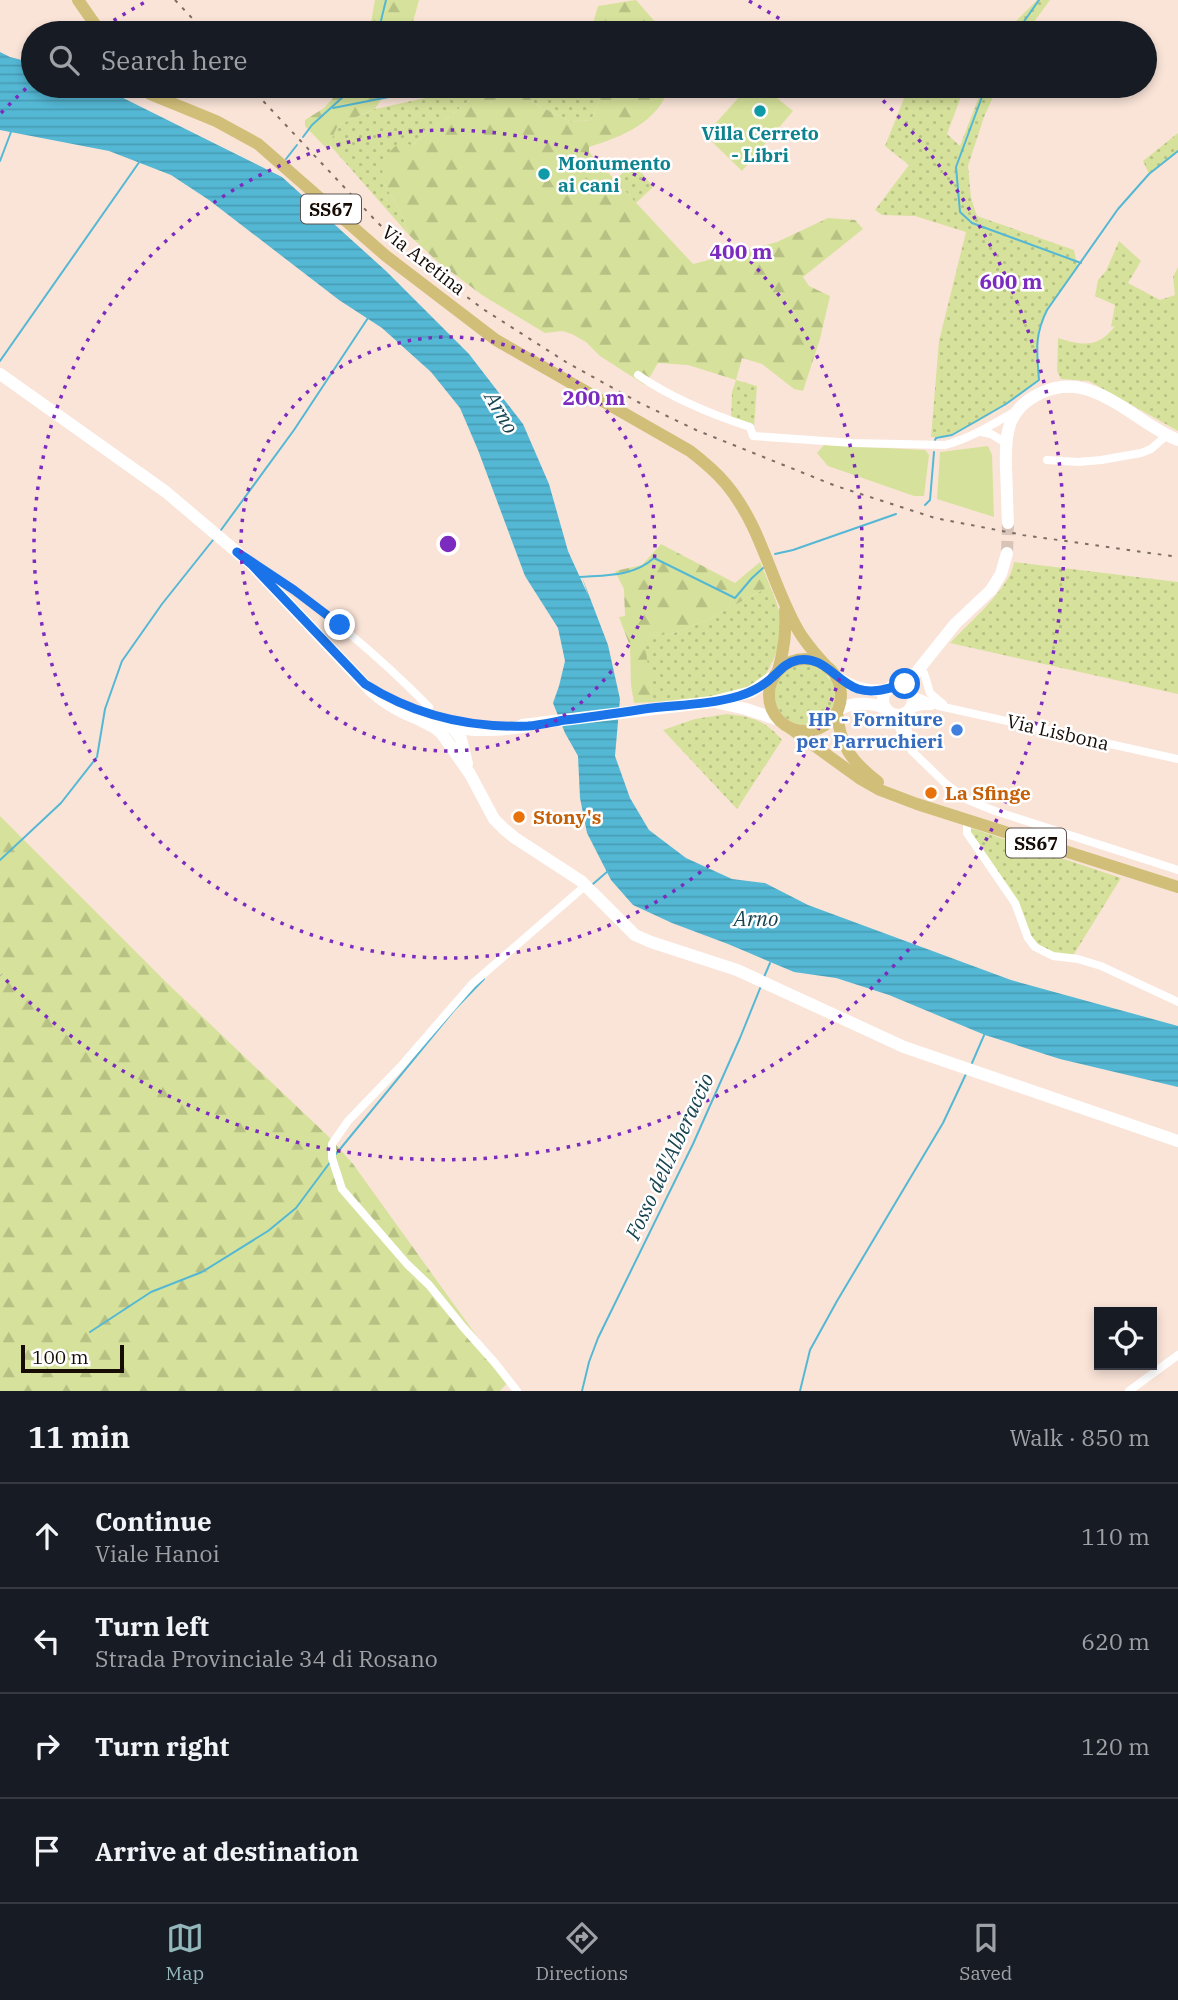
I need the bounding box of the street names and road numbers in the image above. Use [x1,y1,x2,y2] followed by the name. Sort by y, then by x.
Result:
[301,194,361,224] road number: SS67
[377,220,471,300] street label: Via Aretina
[1004,709,1112,755] street label: Via Lisbona
[1006,828,1066,858] road number: SS67

